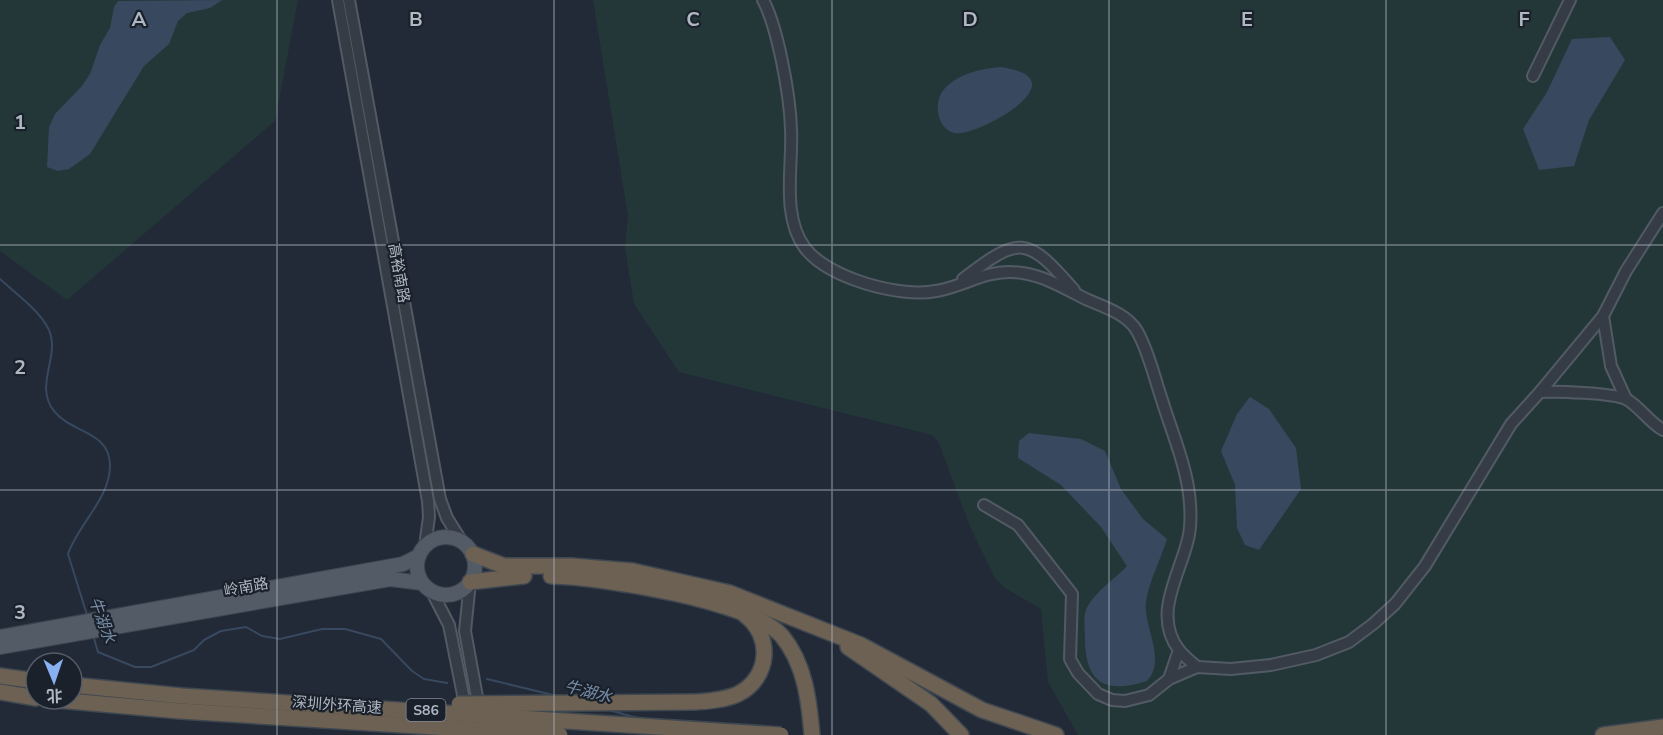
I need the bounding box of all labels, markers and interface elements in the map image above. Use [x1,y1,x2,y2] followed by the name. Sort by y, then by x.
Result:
[132,6,147,33] text: A
[409,6,423,33] text: B
[686,6,700,33] text: C
[962,6,978,33] text: D
[1241,6,1253,33] text: E
[1518,6,1530,33] text: F
[14,109,26,136] text: 1
[384,242,414,304] street label: 高裕南路
[14,354,26,381] text: 2
[222,573,270,601] street label: 岭南路
[83,594,121,647] water label: 牛湖水
[14,599,26,626] text: 3
[24,651,84,711] north arrow
[562,676,615,709] water label: 牛湖水
[46,684,63,706] text: 北
[291,692,383,718] street label: 深圳外环高速
[406,699,446,721] road number: S86

